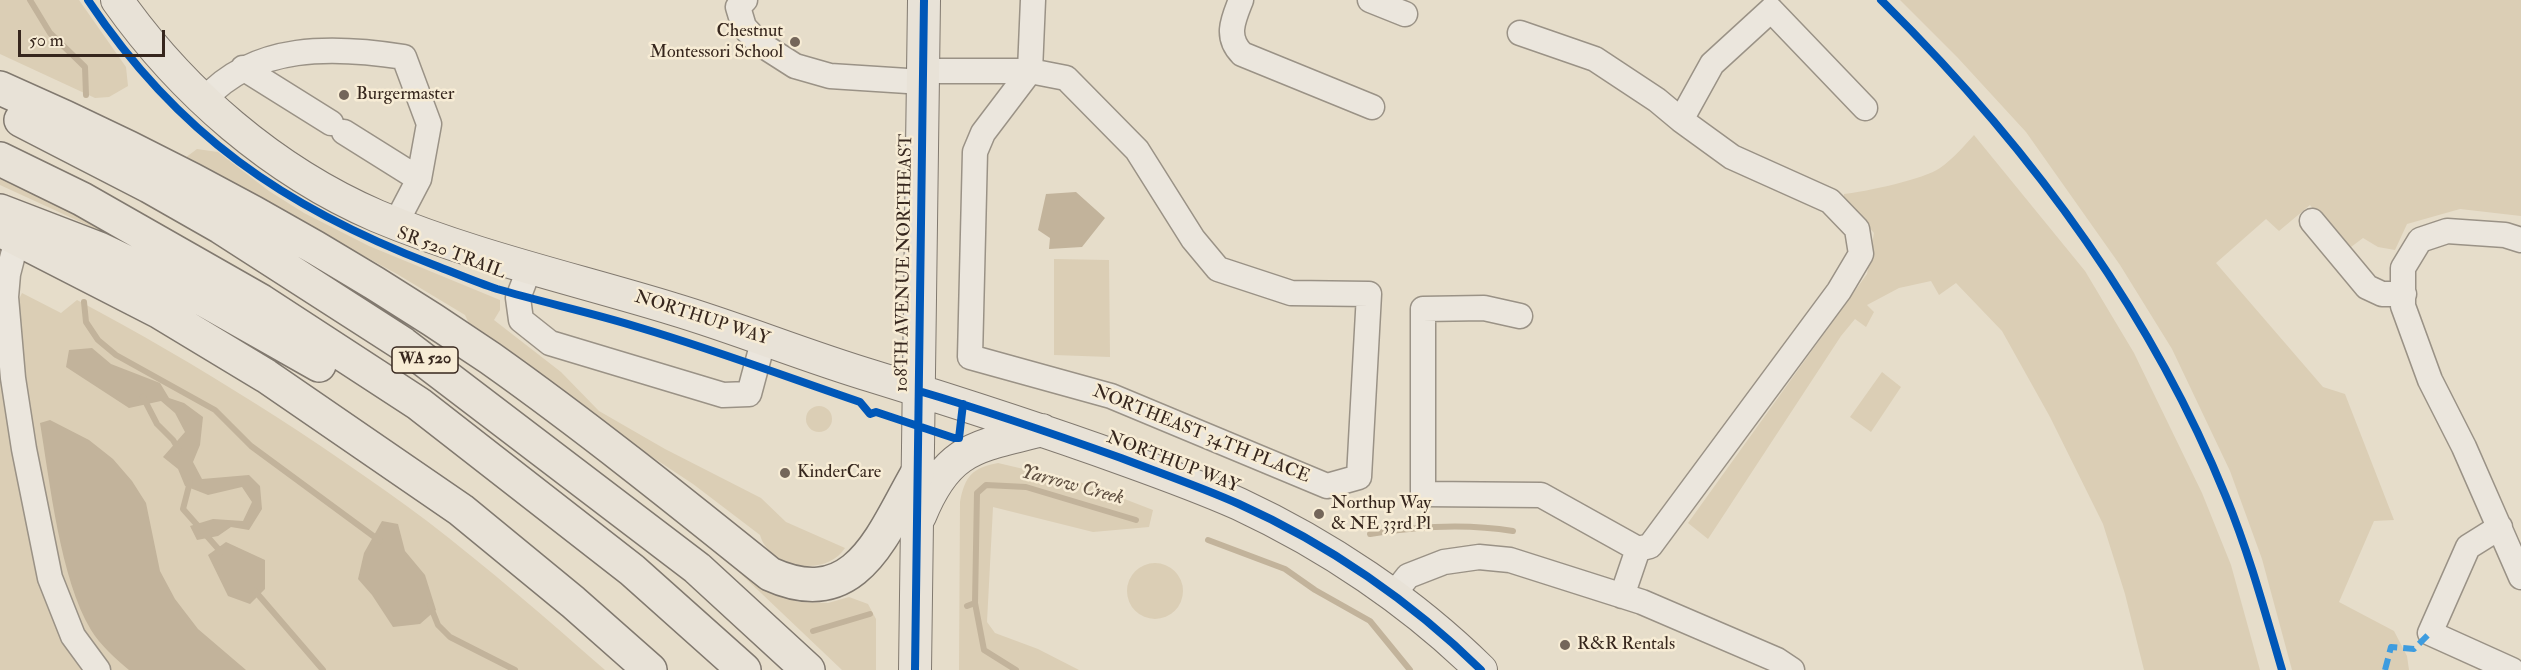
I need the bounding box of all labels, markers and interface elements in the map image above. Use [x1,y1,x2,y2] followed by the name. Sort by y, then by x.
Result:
[21,18,168,56] scale bar
[650,21,783,63] place label: Chestnut Montessori School
[29,29,64,52] text: 50 m
[788,35,802,49] marker: Chestnut Montessori School
[356,84,454,106] place label: Burgermaster
[337,88,351,102] marker: Burgermaster
[892,134,918,392] street label: 108TH AVENUE NORTHEAST
[394,223,508,285] street label: SR 520 TRAIL
[632,287,772,351] street label: NORTHUP WAY
[392,347,458,373] road number: WA 520
[1089,381,1313,489] street label: NORTHEAST 34TH PLACE
[1103,428,1243,498] street label: NORTHUP WAY
[1018,461,1126,511] water label: Yarrow Creek
[797,462,881,484] place label: KinderCare
[778,466,792,480] marker: KinderCare
[1331,493,1431,536] place label: Northup Way & NE 33rd Pl
[1312,507,1326,521] marker: Northup Way & NE 33rd Pl
[1577,634,1675,656] place label: R&R Rentals
[1558,638,1572,652] marker: R&R Rentals

